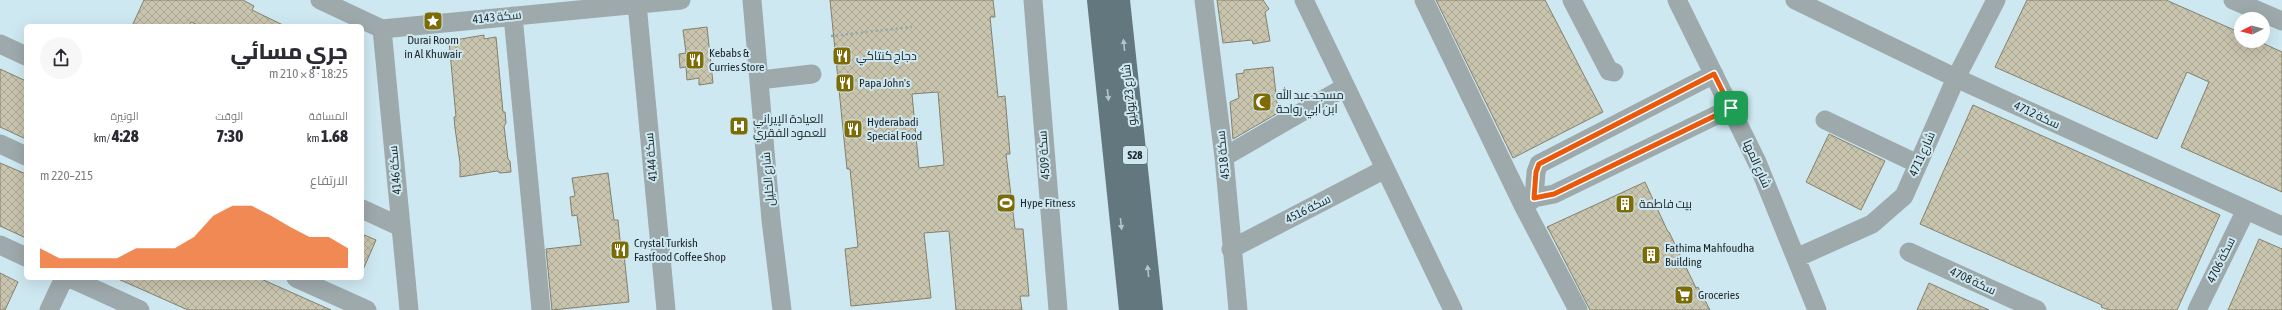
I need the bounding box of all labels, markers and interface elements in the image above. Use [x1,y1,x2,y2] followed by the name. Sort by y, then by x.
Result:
[472,7,522,27] street label: سكة 4143
[422,10,444,32] place icon: Durai Room in Al Khuwair
[2234,12,2270,48] north arrow
[2234,12,2270,48] map controls
[404,33,462,61] place label: Durai Room in Al Khuwair
[40,37,82,79] button: share
[230,38,348,64] text: جري مسائي
[1120,38,1127,51] one-way arrow
[831,45,853,67] restaurant icon: دجاج كنتاكي
[709,46,764,74] place label: Kebabs & Curries Store
[684,49,706,71] restaurant icon: Kebabs & Curries Store
[856,49,917,66] place label: دجاج كنتاكي
[1119,63,1140,126] street label: شارع 23 يوليو
[269,66,348,81] text: 18:25 · 8 × 210 m
[834,72,856,94] restaurant icon: Papa John's
[859,76,910,90] place label: Papa John's
[1276,87,1344,119] place label: مسجد عبد الله ابن ابي رواحة
[1105,88,1111,101] one-way arrow
[1251,91,1273,113] mosque icon: مسجد عبد الله ابن ابي رواحة
[1714,91,1748,125] pin
[1720,97,1742,119] icon: arrive
[2012,98,2062,132] street label: سكة 4712
[110,110,139,122] text: الوتيرة
[215,110,243,122] text: الوقت
[309,110,348,122] text: المسافة
[753,112,826,143] place label: العيادة الإيراني للعمود الفقري
[728,115,750,137] hospital icon: العيادة الإيراني للعمود الفقري
[867,115,922,143] place label: Hyderabadi Special Food
[842,118,864,140] restaurant icon: Hyderabadi Special Food
[112,126,139,146] text: 4:28
[216,126,243,146] text: 7:30
[321,126,348,146] text: 1.68
[1906,129,1939,179] street label: 4711 شارع
[1035,130,1053,180] street label: سكة 4509
[1213,130,1233,180] street label: سكة 4518
[94,132,112,144] text: /km
[307,132,321,144] text: km
[642,132,660,182] street label: سكة 4144
[1739,138,1774,191] street label: شارع المها
[386,145,404,195] street label: سكة 4146
[1123,146,1147,164] road number: S28
[759,151,778,207] street label: شارع الخليل
[40,168,93,183] text: 215–220 m
[310,173,348,188] text: الارتفاع
[995,192,1017,214] sports icon: Hype Fitness
[1283,192,1333,226] street label: سكة 4516
[1614,193,1636,215] building icon: بيت فاطمة
[1020,196,1076,210] place label: Hype Fitness
[1639,197,1692,211] place label: بيت فاطمة
[1118,218,1124,230] one-way arrow
[2204,235,2238,285] street label: 4706 سكة
[634,236,726,264] place label: Crystal Turkish Fastfood Coffee Shop
[609,239,631,261] restaurant icon: Crystal Turkish Fastfood Coffee Shop
[1665,241,1754,269] place label: Fathima Mahfoudha Building
[1640,244,1662,266] building icon: Fathima Mahfoudha Building
[1948,264,1998,298] street label: سكة 4708
[1145,265,1151,277] one-way arrow
[1673,284,1695,306] supermarket icon: Groceries
[1698,288,1739,302] place label: Groceries

